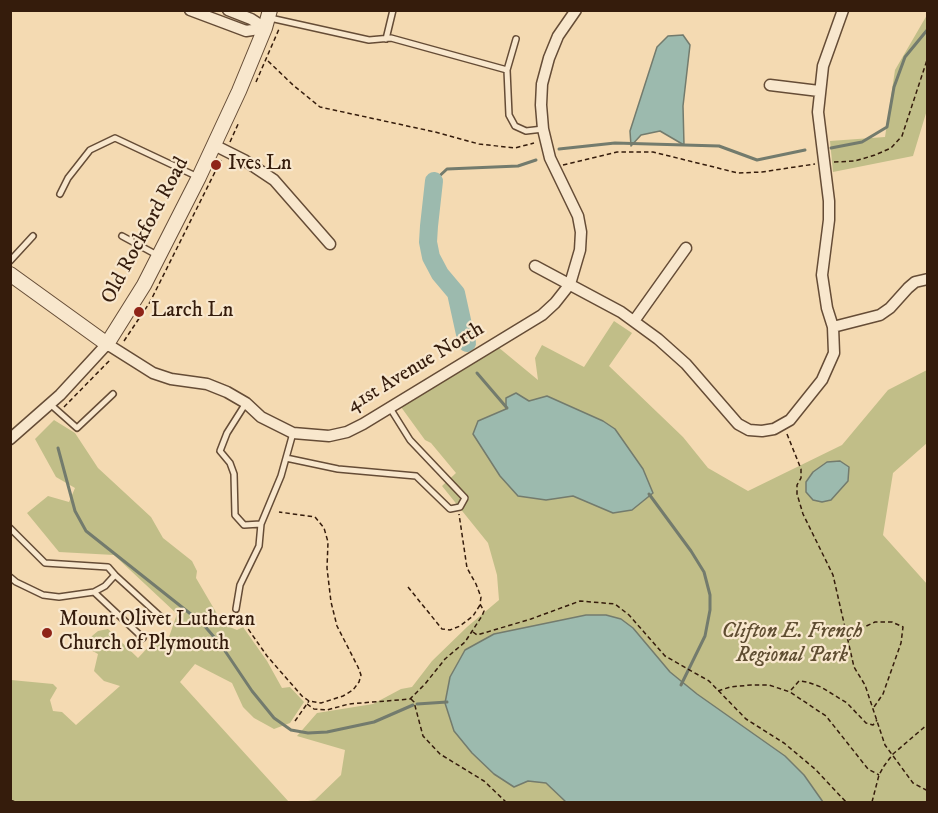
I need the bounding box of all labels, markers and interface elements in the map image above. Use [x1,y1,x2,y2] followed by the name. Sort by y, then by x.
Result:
[228,152,292,178] place label: Ives Ln
[97,153,195,309] street label: Old Rockford Road
[209,158,223,172] marker: Ives Ln
[151,299,233,325] place label: Larch Ln
[132,305,146,319] marker: Larch Ln
[343,317,489,419] street label: 41st Avenue North
[59,608,255,658] place label: Mount Olivet Lutheran Church of Plymouth
[721,620,863,670] park label: Clifton E. French Regional Park
[40,626,54,640] marker: Mount Olivet Lutheran Church of Plymouth

